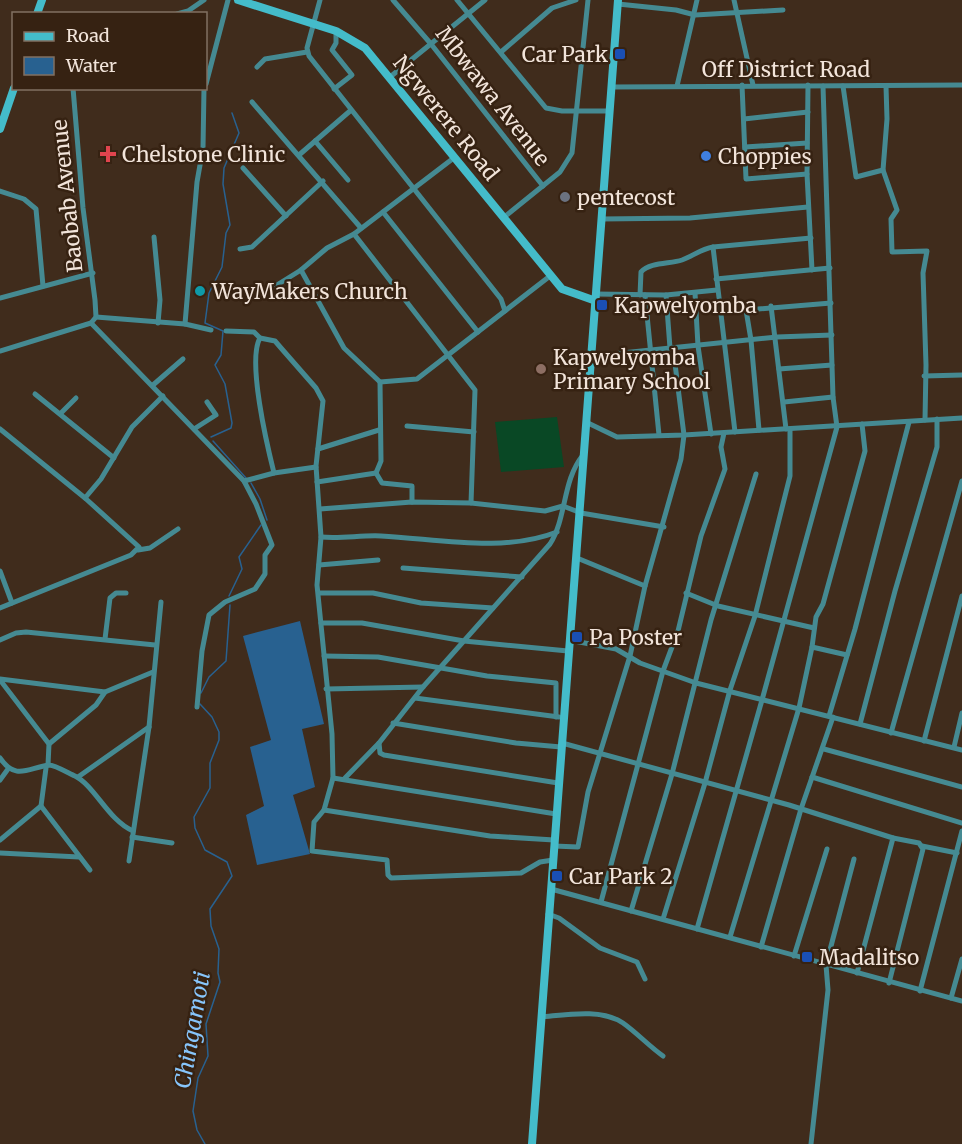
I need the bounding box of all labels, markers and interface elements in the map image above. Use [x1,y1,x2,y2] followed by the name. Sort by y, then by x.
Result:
[12,12,207,90] legend
[430,21,556,171] street label: Mbwawa Avenue
[66,24,110,47] text: Road
[522,41,609,68] place label: Car Park
[613,47,627,61] marker: Car Park
[387,50,505,186] street label: Ngwerere Road
[65,54,117,77] text: Water
[702,56,871,83] street label: Off District Road
[46,118,88,274] street label: Baobab Avenue
[122,141,285,168] place label: Chelstone Clinic
[718,143,812,170] place label: Choppies
[99,145,117,163] marker: Chelstone Clinic
[699,149,713,163] marker: Choppies
[577,184,675,211] place label: pentecost
[558,190,572,204] marker: pentecost
[211,278,408,305] place label: WayMakers Church
[193,284,207,298] marker: WayMakers Church
[614,292,757,319] place label: Kapwelyomba
[595,298,609,312] marker: Kapwelyomba
[553,344,711,395] place label: Kapwelyomba Primary School
[534,362,548,376] marker: Kapwelyomba Primary School
[589,624,682,651] place label: Pa Poster
[570,630,584,644] marker: Pa Poster
[569,863,673,890] place label: Car Park 2
[550,869,564,883] marker: Car Park 2
[819,944,919,971] place label: Madalitso
[800,950,814,964] marker: Madalitso
[168,969,216,1091] water label: Chingamoti

